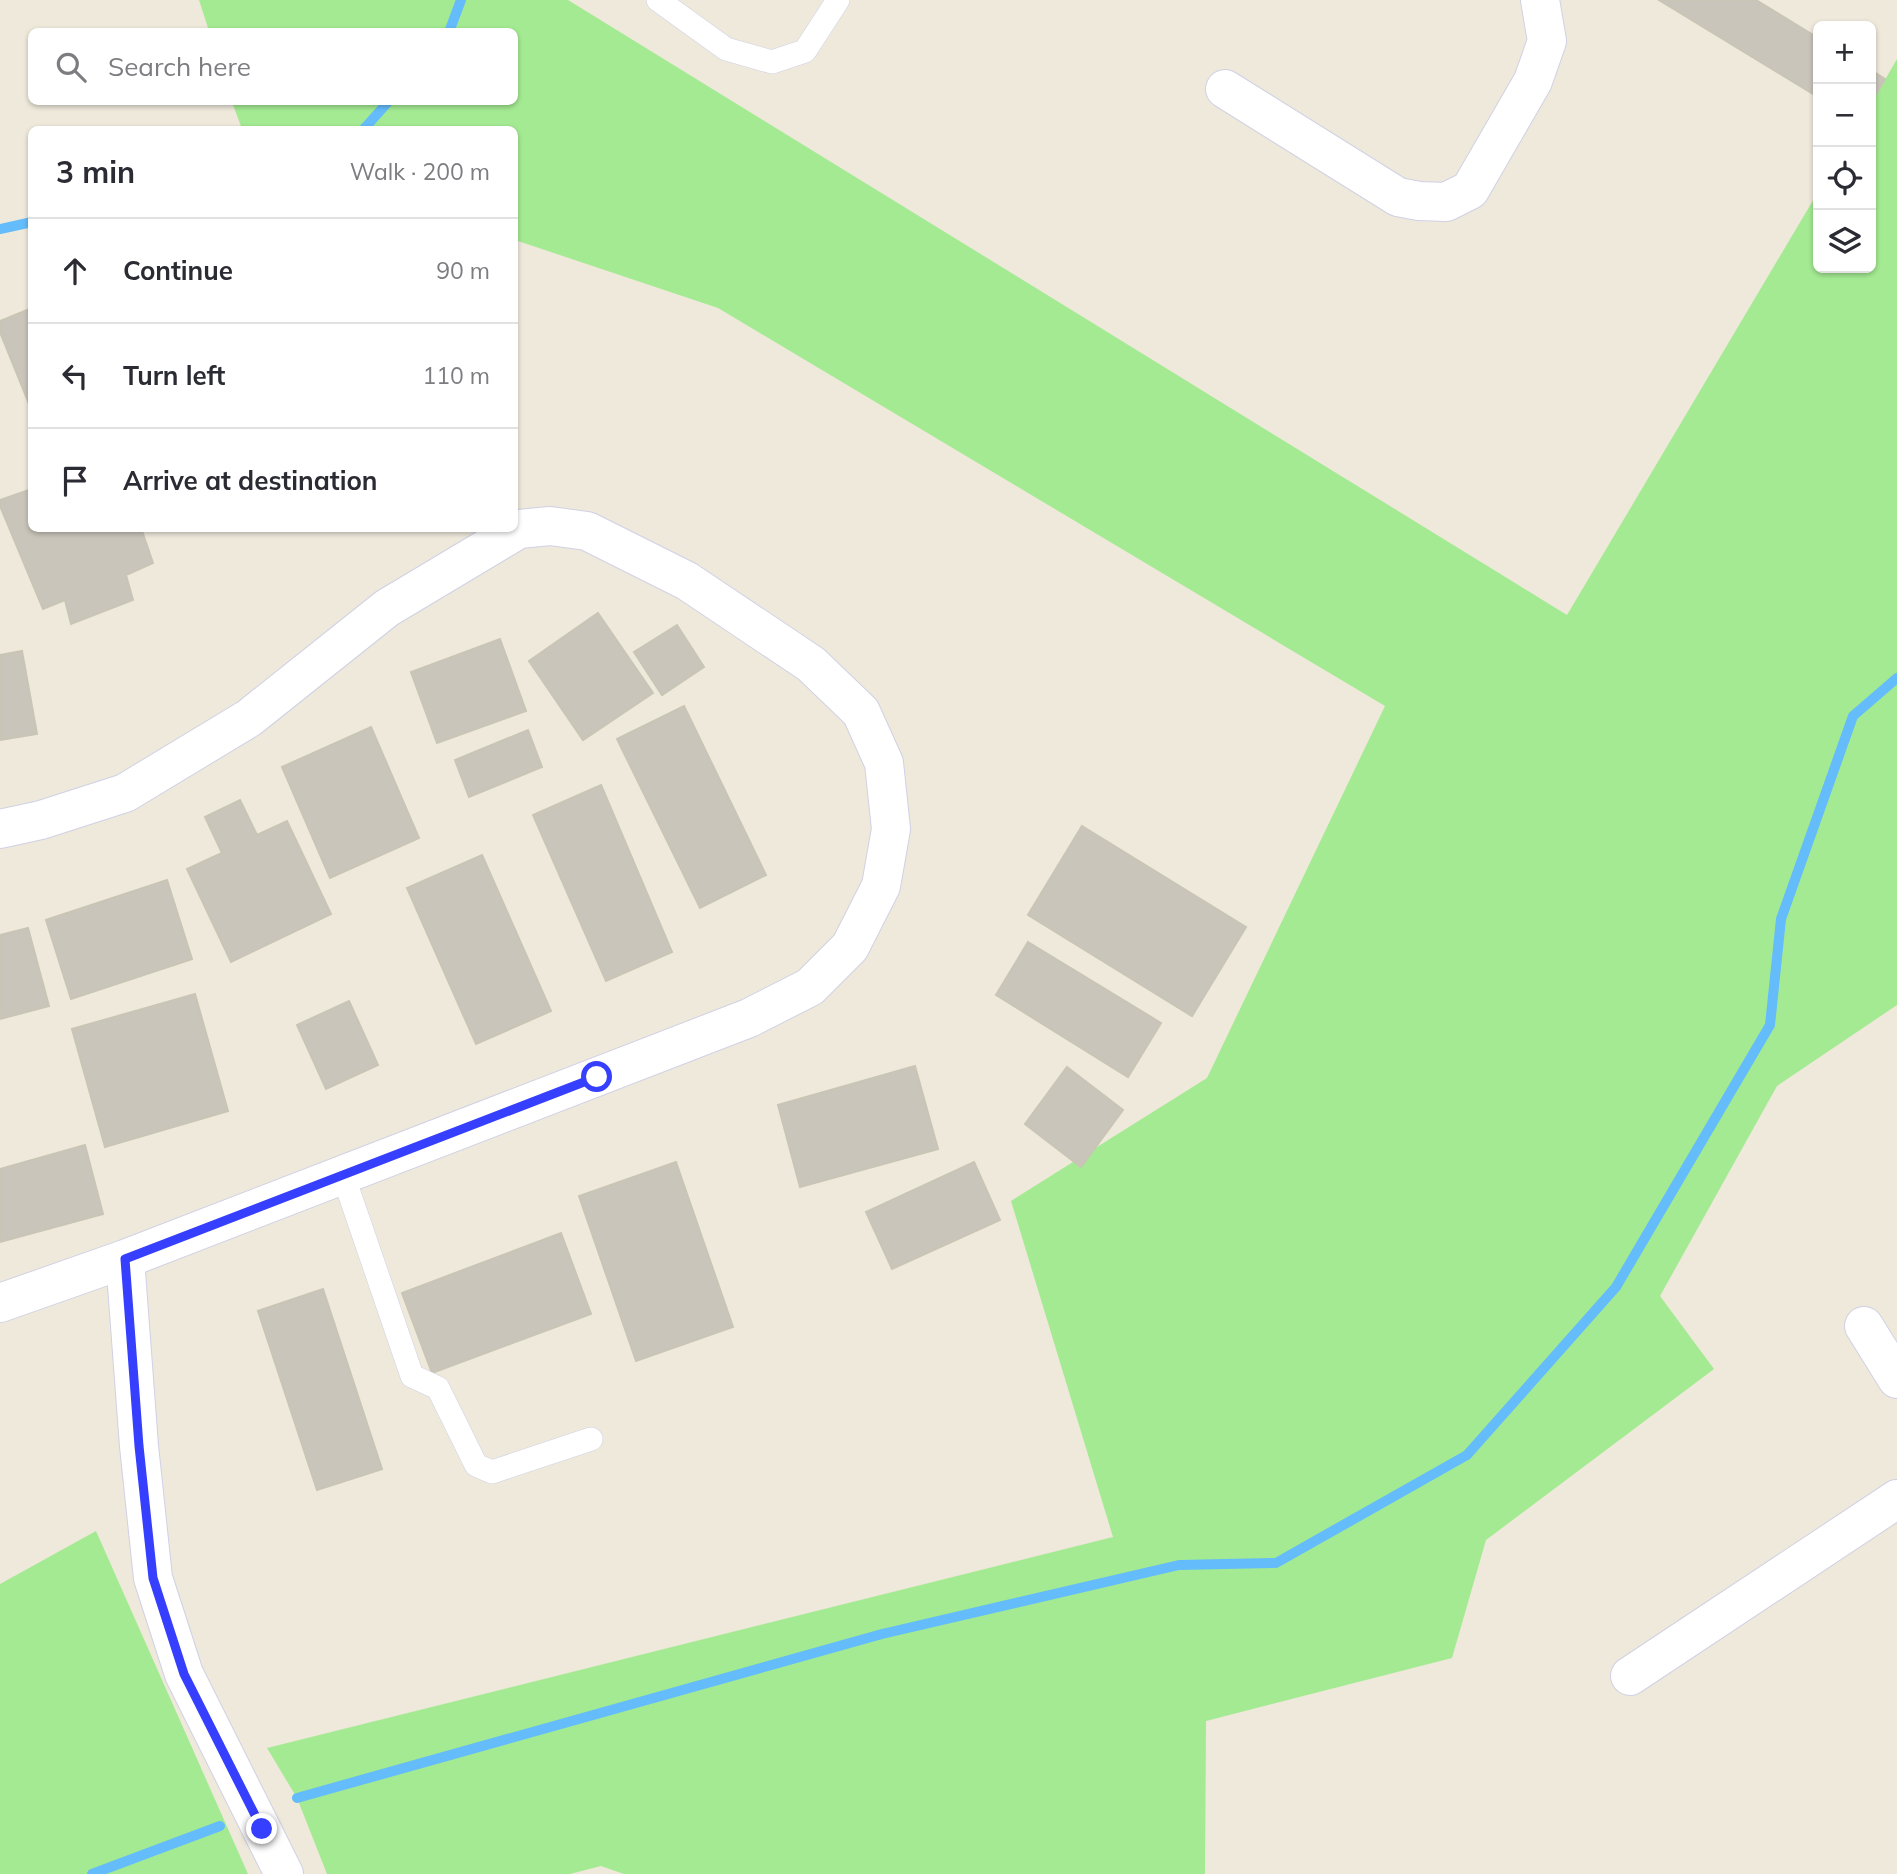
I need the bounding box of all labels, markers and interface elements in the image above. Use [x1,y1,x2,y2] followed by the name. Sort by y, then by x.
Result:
[1813,21,1876,273] map controls
[1813,21,1876,84] button: +
[28,28,518,105] search box
[52,48,90,86] icon: search
[108,50,251,83] text: Search here
[1813,84,1876,147] button: −
[1813,147,1876,210] button: locate
[56,153,135,191] text: 3 min
[350,157,490,186] text: Walk · 200 m
[1813,210,1876,273] button: layers
[56,252,94,290] icon: ahead
[123,254,233,287] text: Continue
[436,256,490,285] text: 90 m
[56,357,94,395] icon: left
[123,359,225,392] text: Turn left
[422,361,490,390] text: 110 m
[56,462,94,500] icon: arrive
[123,464,378,497] text: Arrive at destination
[581,1061,612,1092] route start
[246,1813,277,1844] route end

